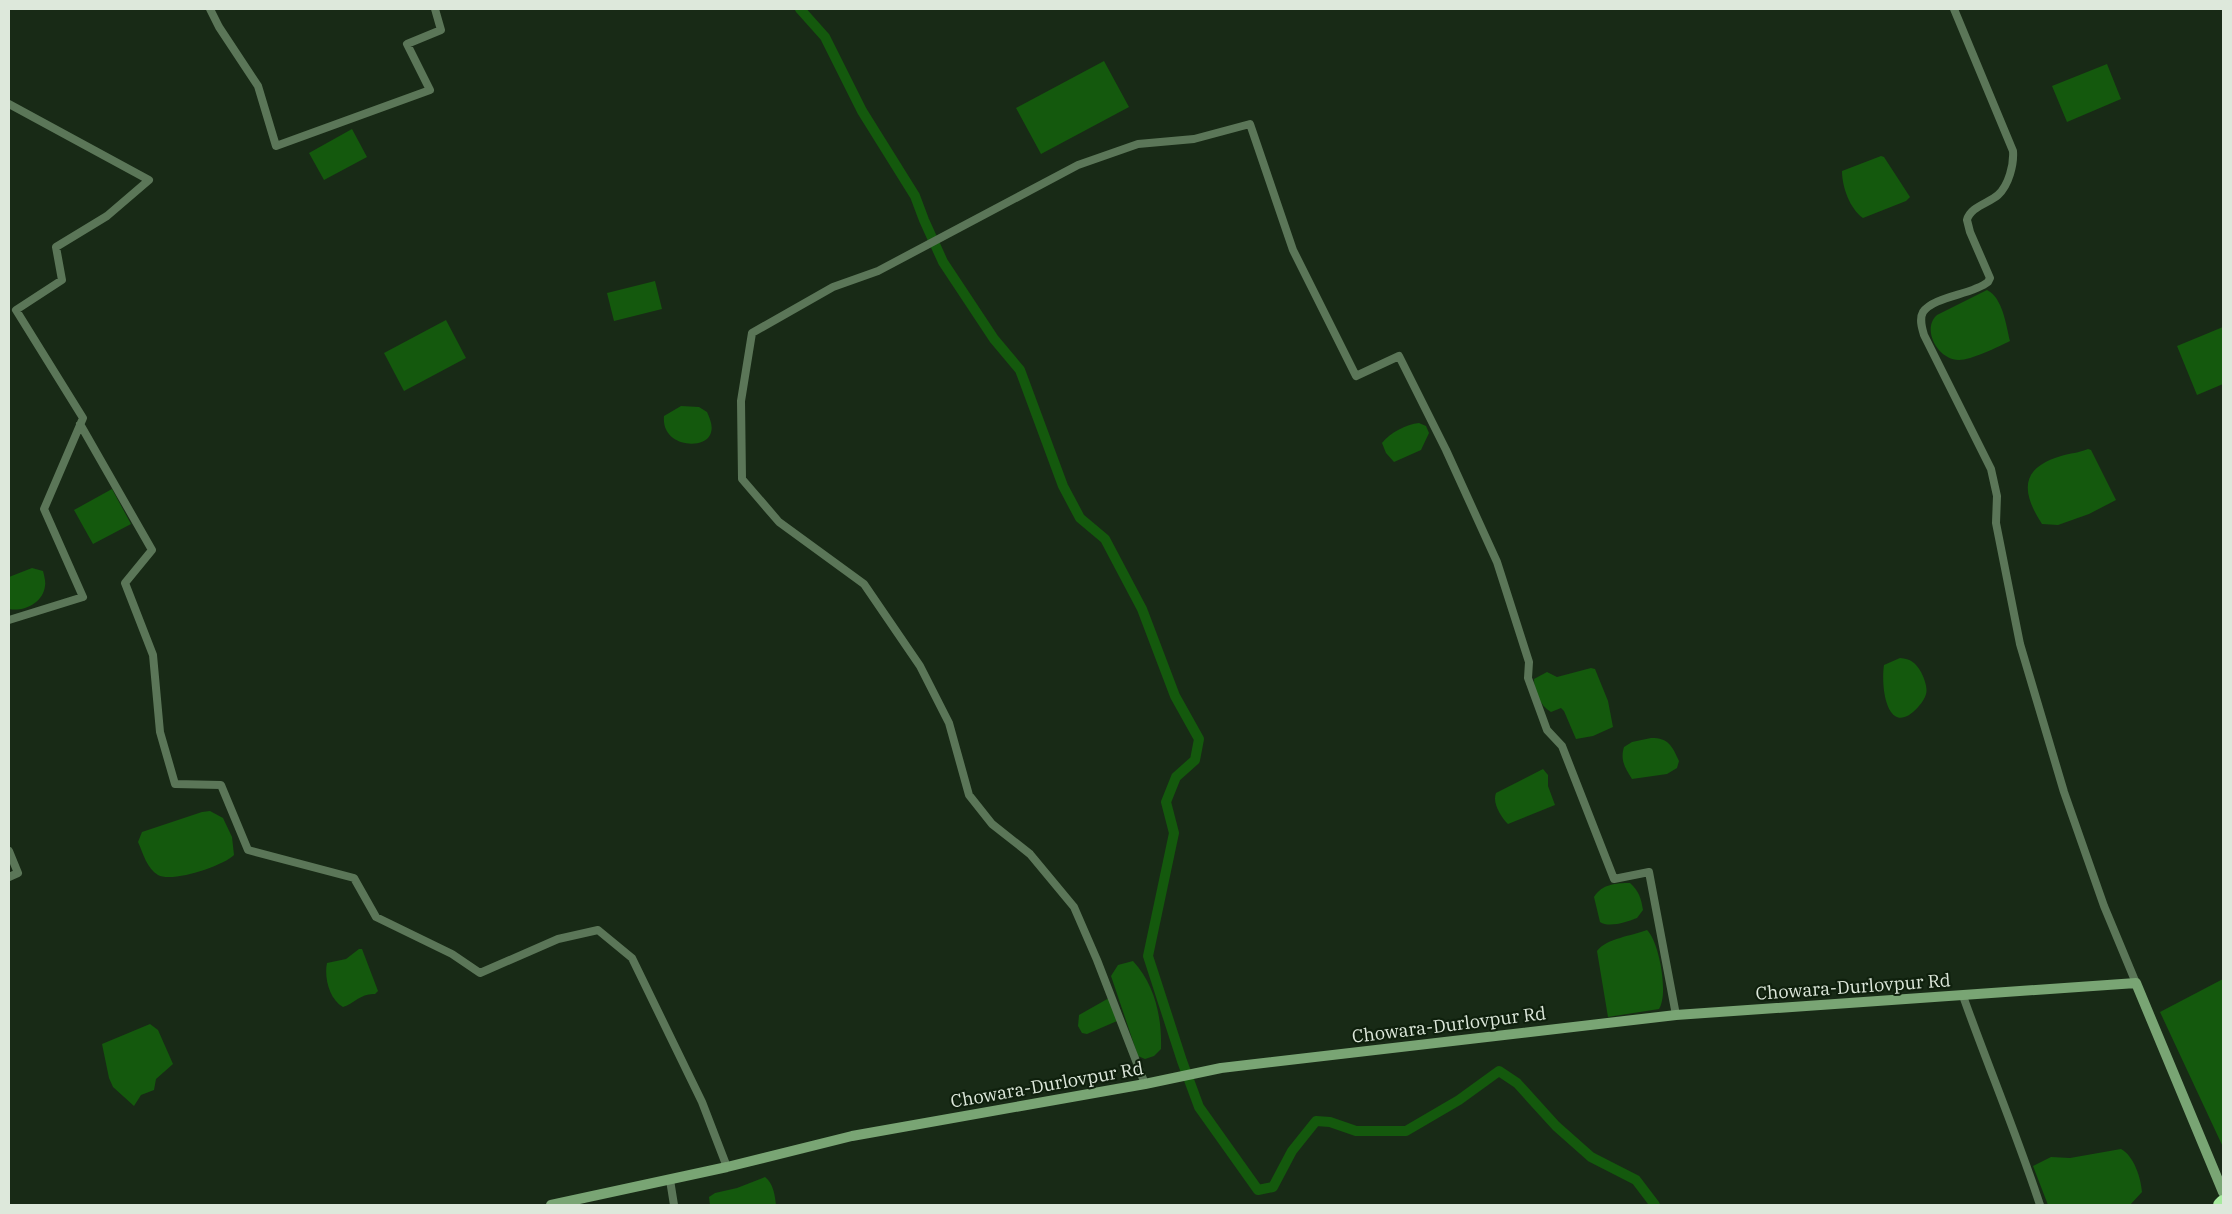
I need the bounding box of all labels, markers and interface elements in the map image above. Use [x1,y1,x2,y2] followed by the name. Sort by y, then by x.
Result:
[1755,968,1951,1005] street label: Chowara-Durlovpur Rd
[1351,1001,1547,1048] street label: Chowara-Durlovpur Rd
[949,1056,1145,1113] street label: Chowara-Durlovpur Rd

